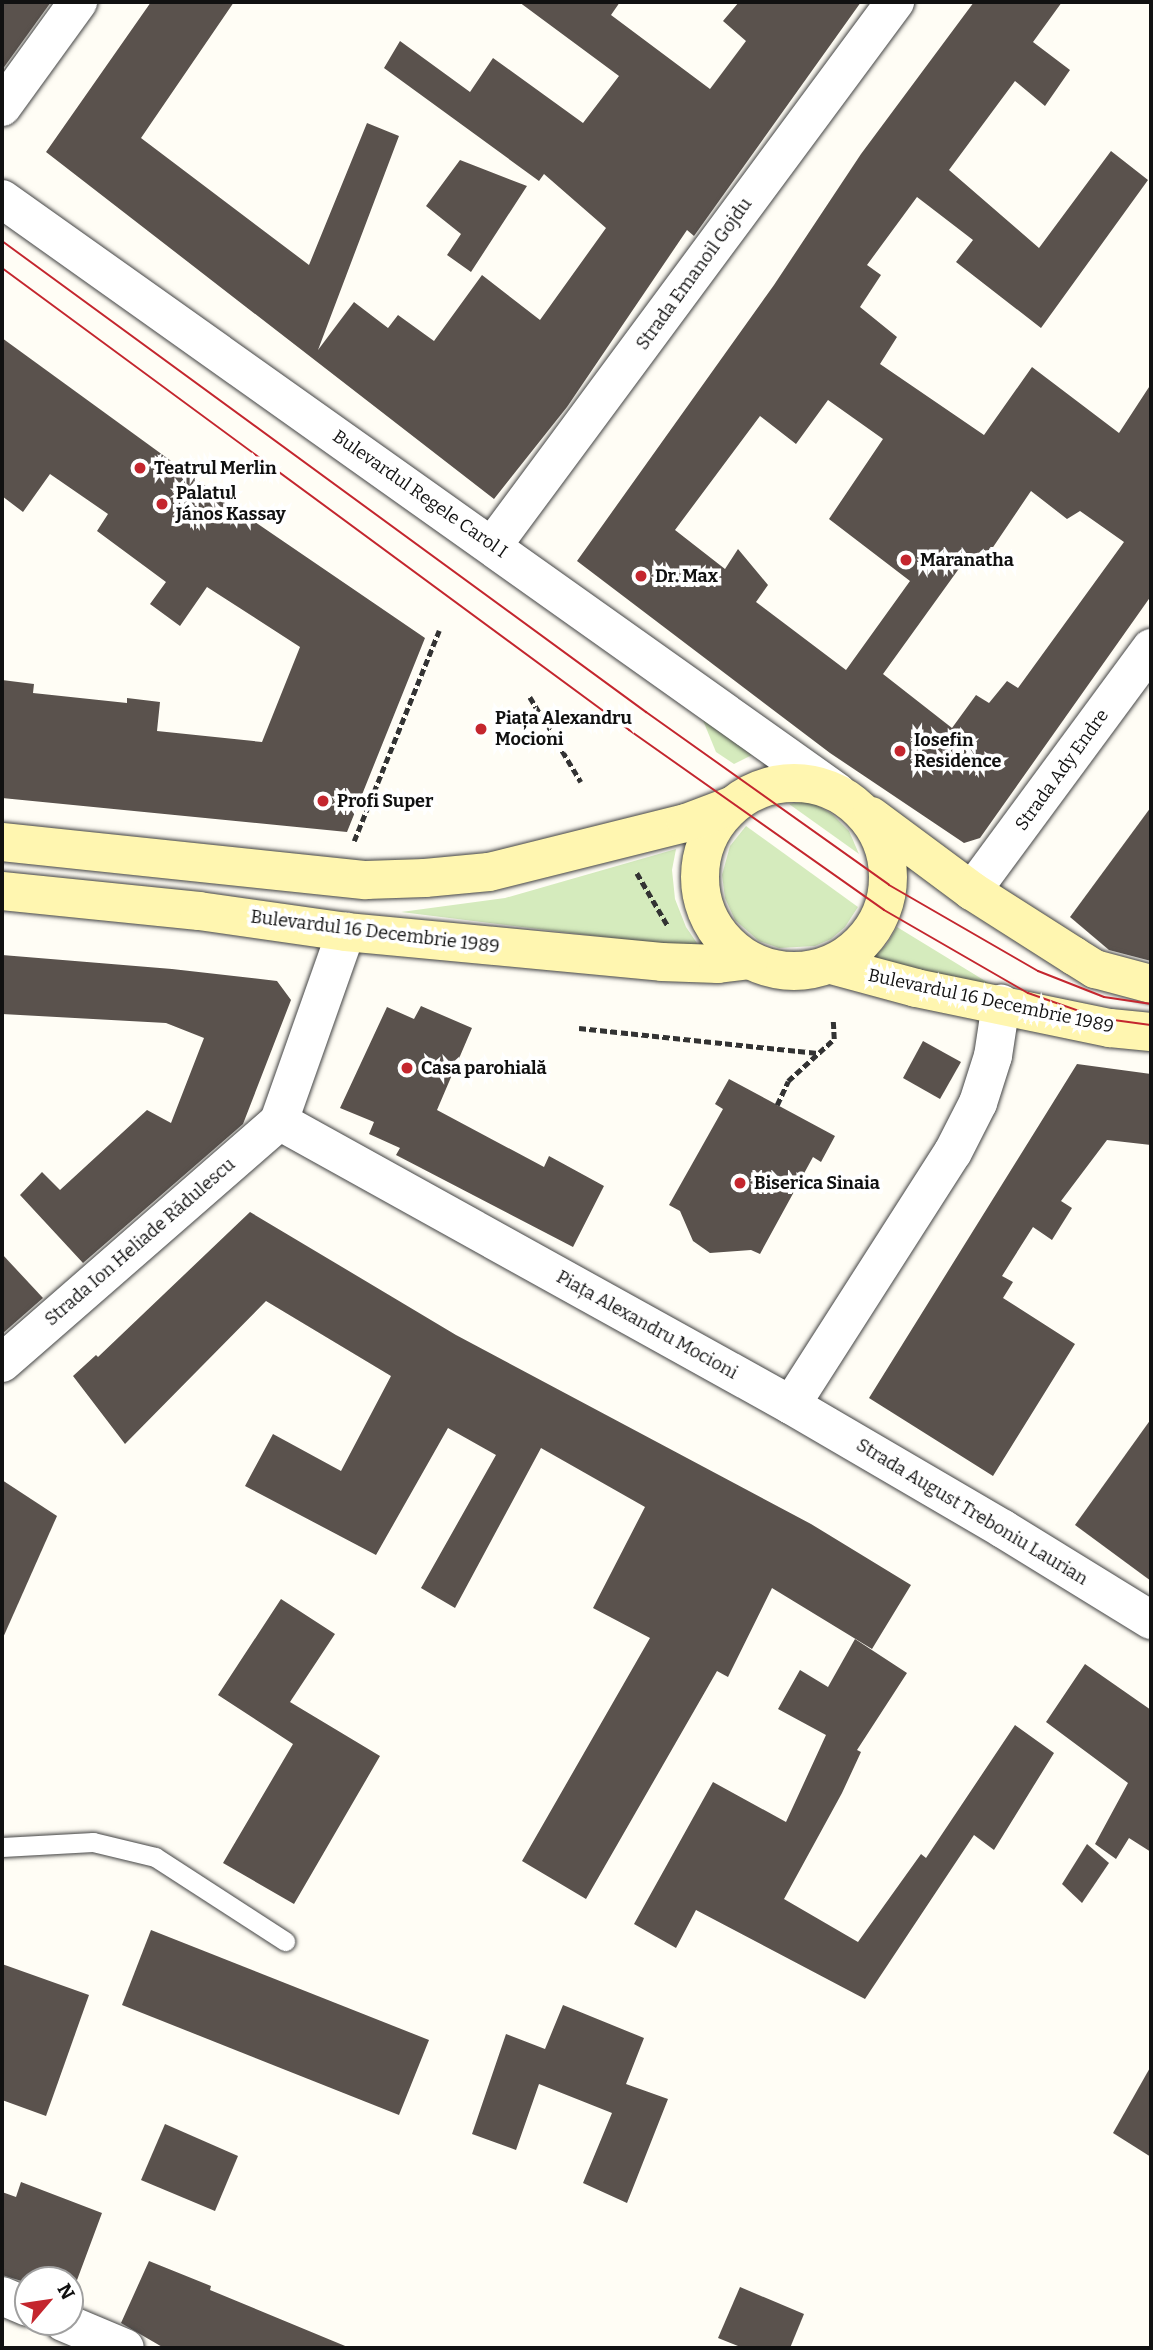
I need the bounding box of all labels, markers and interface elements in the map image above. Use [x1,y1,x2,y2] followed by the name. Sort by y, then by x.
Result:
[632,194,756,354] street label: Strada Emanoil Gojdu
[329,426,511,562] street label: Bulevardul Regele Carol I
[154,457,277,479] place label: Teatrul Merlin
[132,460,148,476] marker: Teatrul Merlin
[176,483,286,526] place label: Palatul János Kassay
[154,496,170,512] marker: Palatul János Kassay
[920,549,1014,571] place label: Maranatha
[898,552,914,568] marker: Maranatha
[655,565,718,587] place label: Dr. Max
[633,568,649,584] marker: Dr. Max
[1011,705,1113,835] street label: Strada Ady Endre
[495,708,632,750] place label: Piața Alexandru Mocioni
[473,721,489,737] marker: Piața Alexandru Mocioni
[914,730,1001,772] place label: Iosefin Residence
[892,743,908,759] marker: Iosefin Residence
[337,790,433,812] place label: Profi Super
[315,793,331,809] marker: Profi Super
[249,906,501,958] street label: Bulevardul 16 Decembrie 1989
[866,964,1116,1038] street label: Bulevardul 16 Decembrie 1989
[421,1057,547,1079] place label: Casa parohială
[399,1060,415,1076] marker: Casa parohială
[41,1154,239,1330] street label: Strada Ion Heliade Rădulescu
[754,1172,880,1194] place label: Biserica Sinaia
[732,1175,748,1191] marker: Biserica Sinaia
[553,1266,741,1384] street label: Piața Alexandru Mocioni
[852,1434,1092,1590] street label: Strada August Treboniu Laurian
[14,2266,84,2336] north arrow
[52,2280,80,2304] text: N

